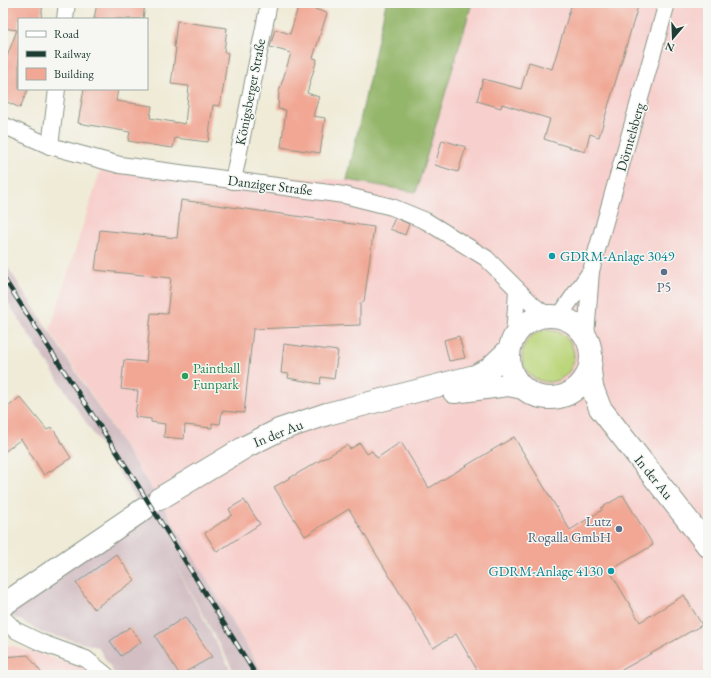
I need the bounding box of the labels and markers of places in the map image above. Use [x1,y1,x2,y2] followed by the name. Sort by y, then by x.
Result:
[560,247,675,265] place label: GDRM-Anlage 3049
[547,251,557,261] marker: GDRM-Anlage 3049
[659,267,669,277] marker: P5
[657,278,671,296] place label: P5
[193,359,241,393] place label: Paintball Funpark
[180,371,190,381] marker: Paintball Funpark
[528,512,612,546] place label: Lutz Rogalla GmbH
[614,524,624,534] marker: Lutz Rogalla GmbH
[489,562,603,580] place label: GDRM-Anlage 4130
[606,566,616,576] marker: GDRM-Anlage 4130

